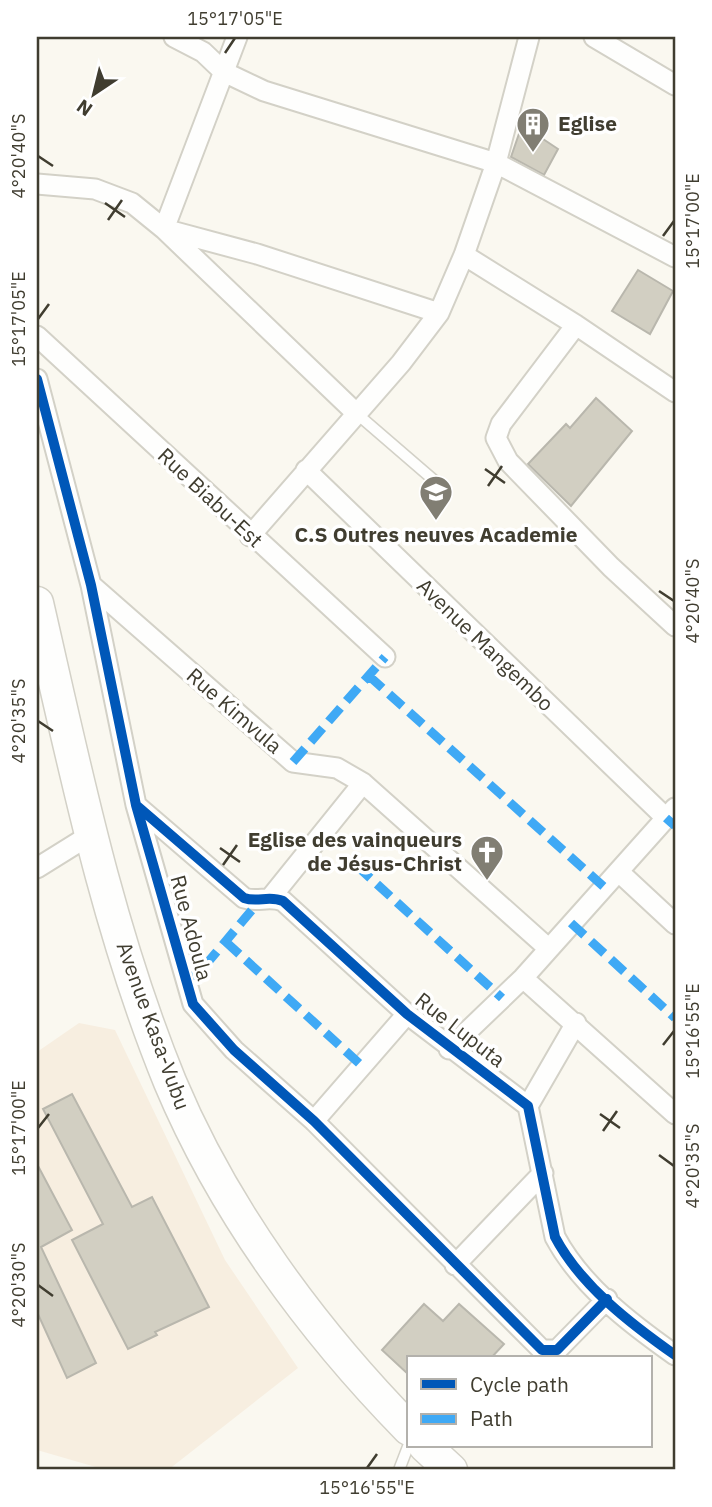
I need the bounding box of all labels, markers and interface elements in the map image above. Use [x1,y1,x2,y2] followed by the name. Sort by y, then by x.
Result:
[187,7,283,30] text: 15°17'05"E
[60,60,130,130] north arrow
[72,94,97,122] text: N
[514,105,552,154] building icon: Eglise
[558,109,617,137] place label: Eglise
[7,114,30,198] text: 4°20'40"S
[681,173,704,269] text: 15°17'00"E
[7,271,30,367] text: 15°17'05"E
[152,441,269,553] street label: Rue Biabu-Est
[417,473,455,522] school or university icon: C.S Outres neuves Academie
[294,520,578,548] place label: C.S Outres neuves Academie
[681,559,704,643] text: 4°20'40"S
[411,572,560,717] street label: Avenue Mangembo
[181,661,288,759] street label: Rue Kimvula
[7,679,30,763] text: 4°20'35"S
[248,825,462,877] place label: Eglise des vainqueurs de Jésus-Christ
[468,833,506,882] church icon: Eglise des vainqueurs de Jésus-Christ
[164,872,219,984] street label: Rue Adoula
[111,938,197,1114] street label: Avenue Kasa-Vubu
[681,983,704,1079] text: 15°16'55"E
[410,985,511,1073] street label: Rue Luputa
[7,1080,30,1176] text: 15°17'00"E
[681,1124,704,1208] text: 4°20'35"S
[7,1243,30,1327] text: 4°20'30"S
[407,1356,652,1448] legend
[470,1370,569,1398] text: Cycle path
[470,1404,513,1432] text: Path
[319,1476,415,1499] text: 15°16'55"E

